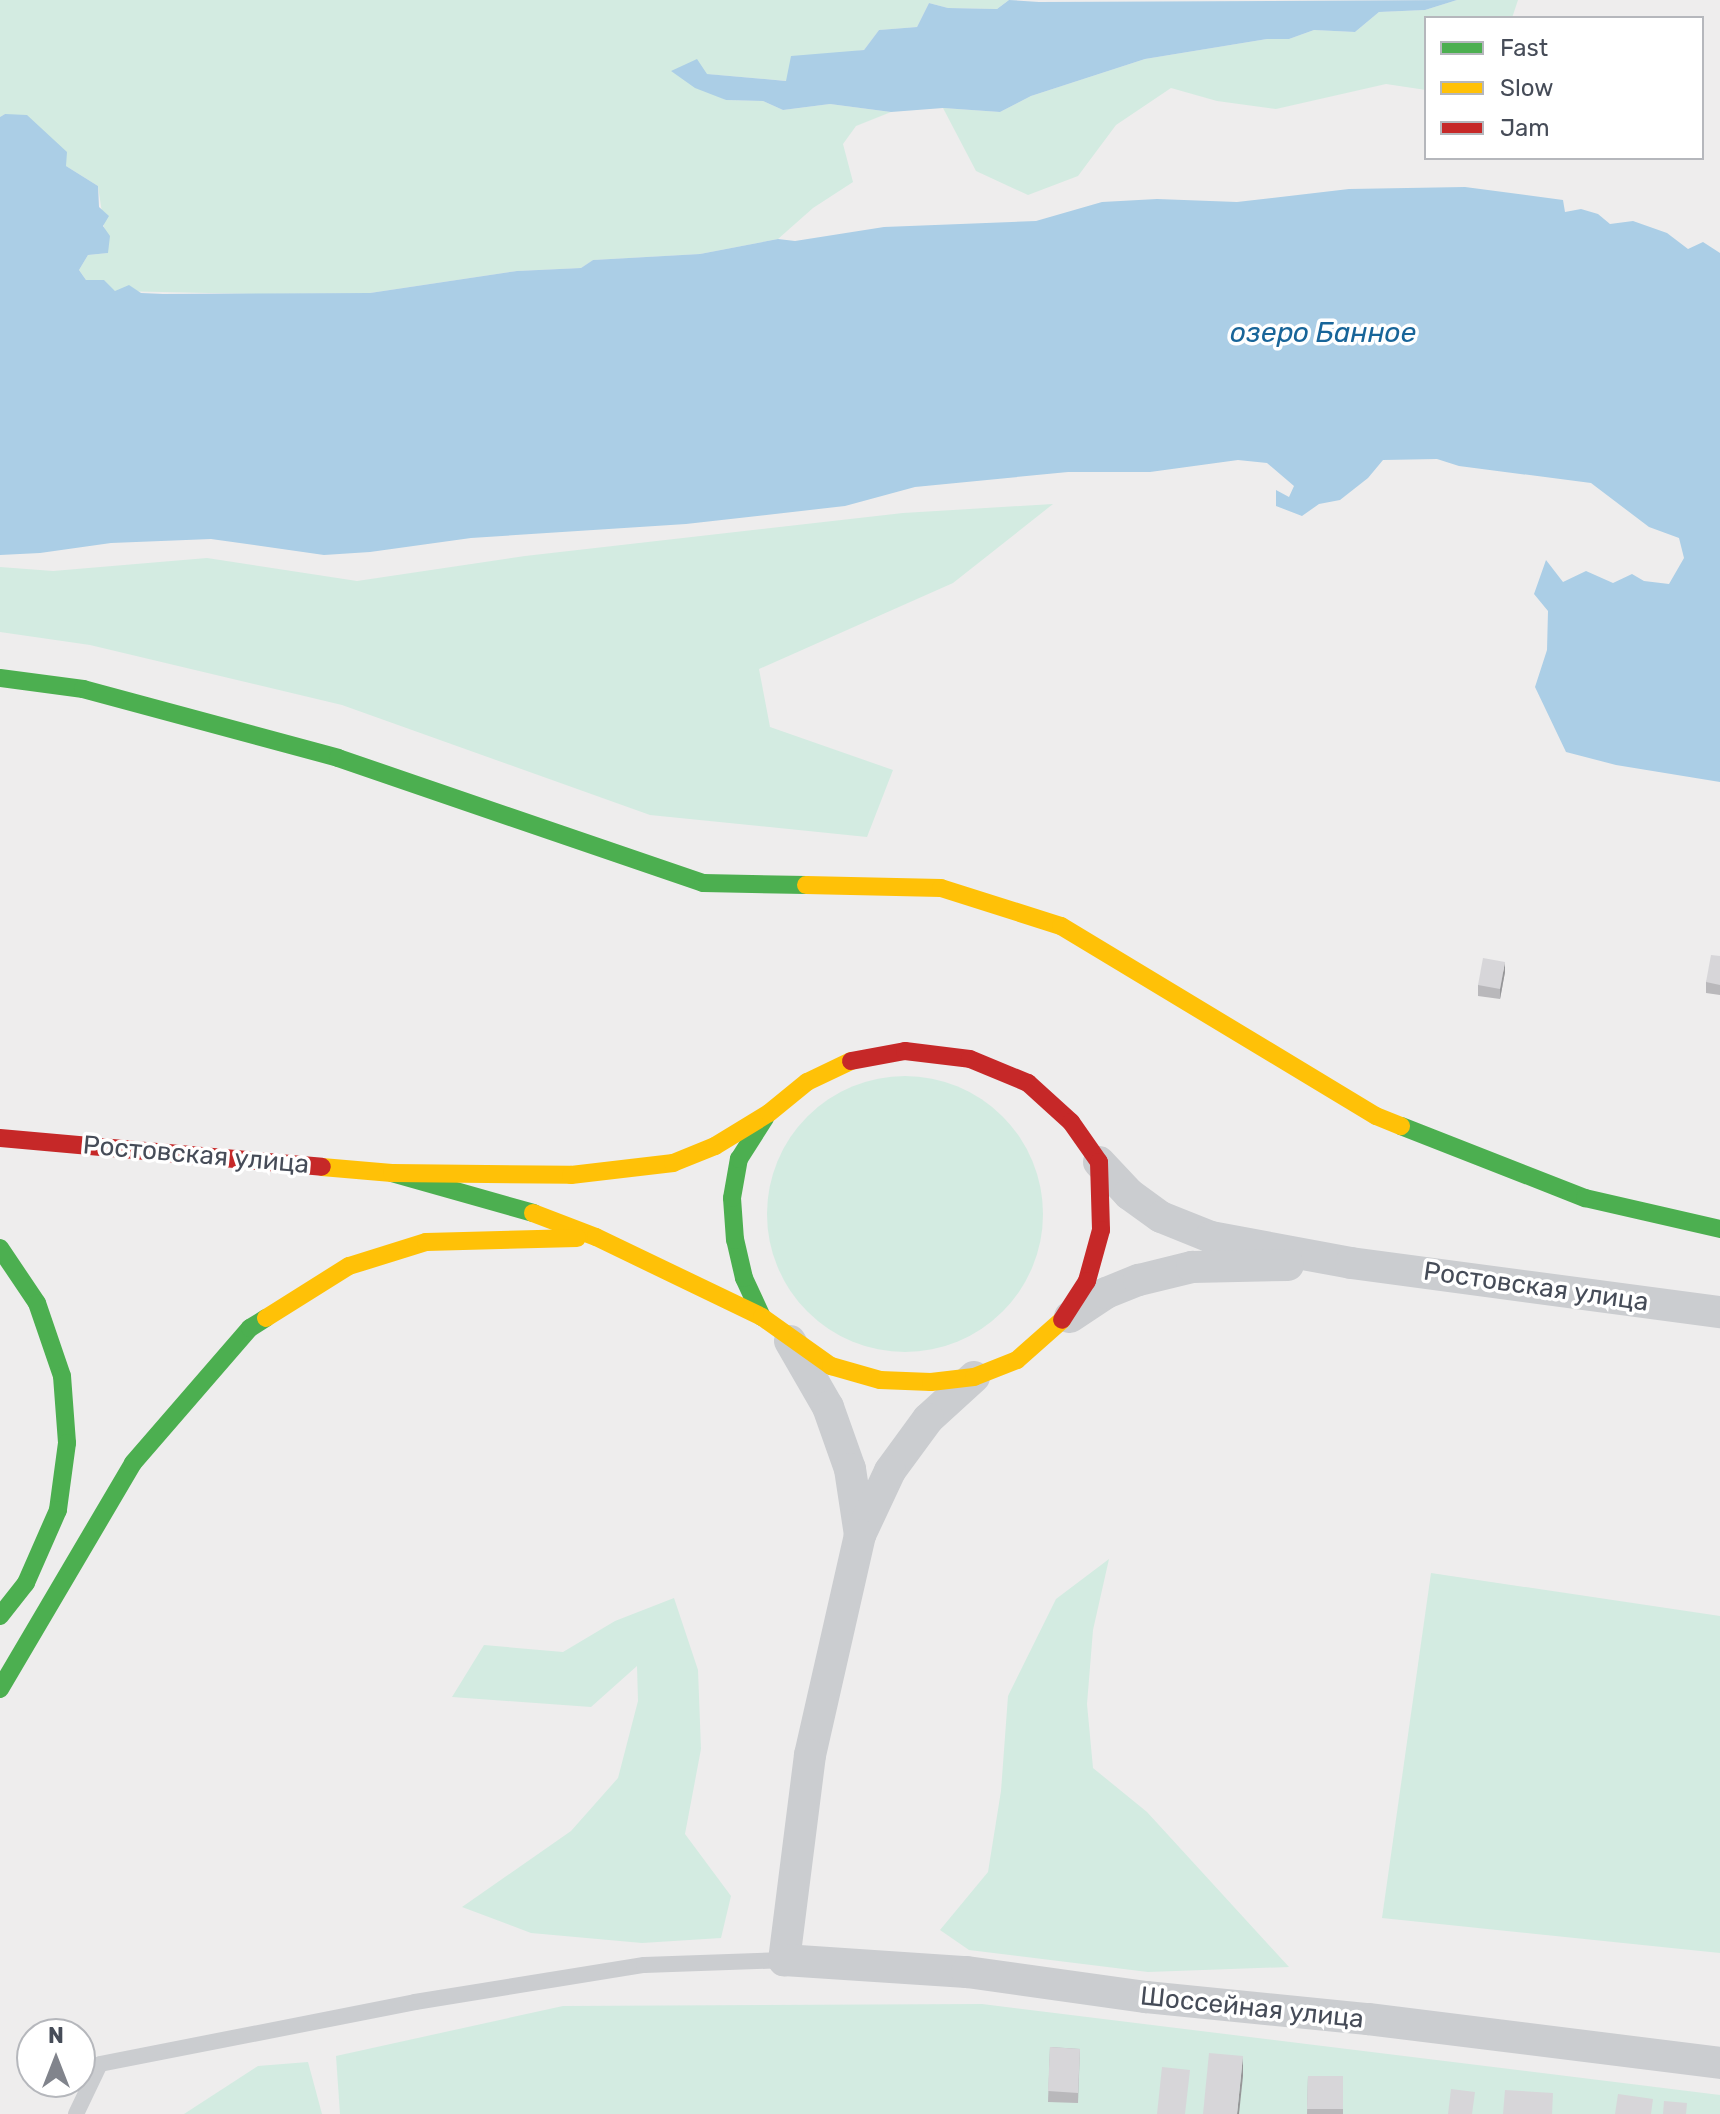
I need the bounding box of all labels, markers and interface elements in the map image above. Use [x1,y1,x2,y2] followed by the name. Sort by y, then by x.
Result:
[1424,16,1704,160] legend
[1500,34,1548,62] text: Fast
[1500,74,1553,102] text: Slow
[1500,114,1550,142] text: Jam
[1230,316,1416,350] water label: озеро Банное
[82,1130,310,1180] street label: Ростовская улица
[1422,1256,1650,1318] street label: Ростовская улица
[1139,1981,1365,2035] street label: Шоссейная улица
[16,2018,96,2098] north arrow
[48,2022,64,2049] text: N

